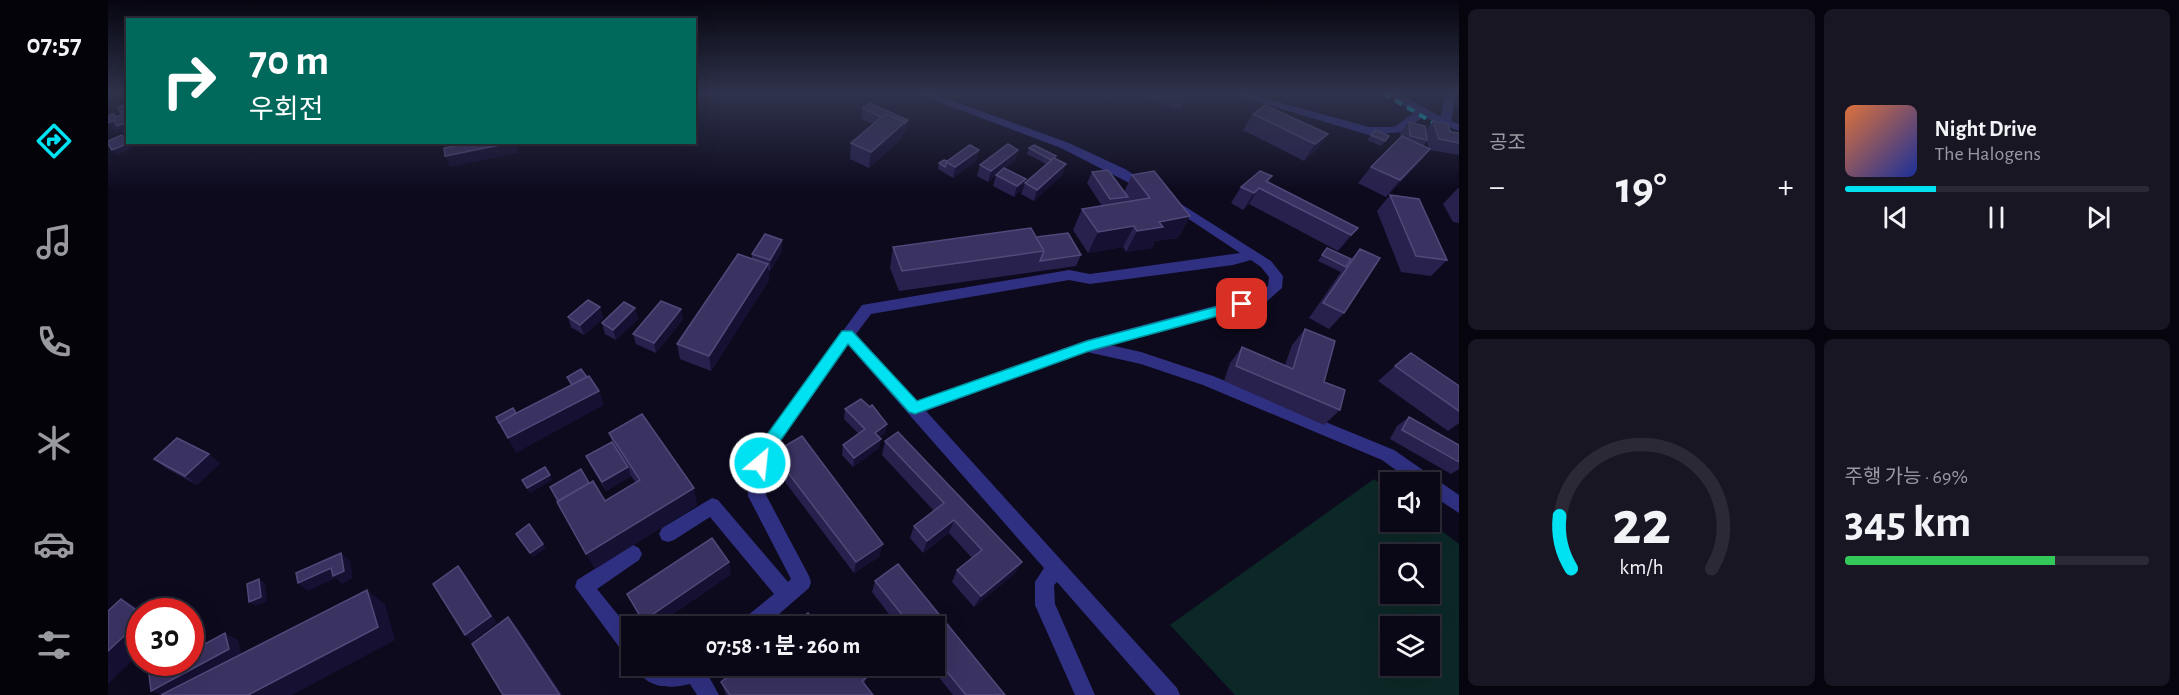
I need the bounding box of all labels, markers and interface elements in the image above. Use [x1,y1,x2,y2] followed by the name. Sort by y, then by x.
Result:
[26,31,82,58] text: 07:57
[249,40,329,82] text: 70 m
[150,42,228,120] icon: right
[249,96,324,123] text: 우회전
[1935,118,2037,140] text: Night Drive
[33,120,75,162] icon: directions
[1489,133,1526,153] text: 공조
[1935,144,2041,164] text: The Halogens
[1616,166,1667,211] text: 19°
[1489,171,1505,204] text: −
[1778,171,1794,204] text: +
[1879,201,1912,234] icon: previous
[1980,201,2013,234] icon: pause
[2082,201,2115,234] icon: next
[33,221,75,263] icon: music
[1216,278,1267,329] pin
[1225,287,1258,320] icon: arrive
[33,321,75,363] icon: phone
[33,422,75,464] icon: climate
[728,431,792,495] position arrow
[1845,467,1968,487] text: 주행 가능 · 69%
[1380,472,1440,676] map controls
[1380,472,1440,532] button: sound
[1612,493,1671,555] text: 22
[1845,500,1971,545] text: 345 km
[33,523,75,565] icon: car
[1380,544,1440,604] button: search
[1619,558,1663,579] text: km/h
[126,598,204,676] speed limit sign: 30
[1380,616,1440,676] button: layers
[33,624,75,666] icon: filters
[706,635,860,657] text: 07:58 · 1 분 · 260 m

